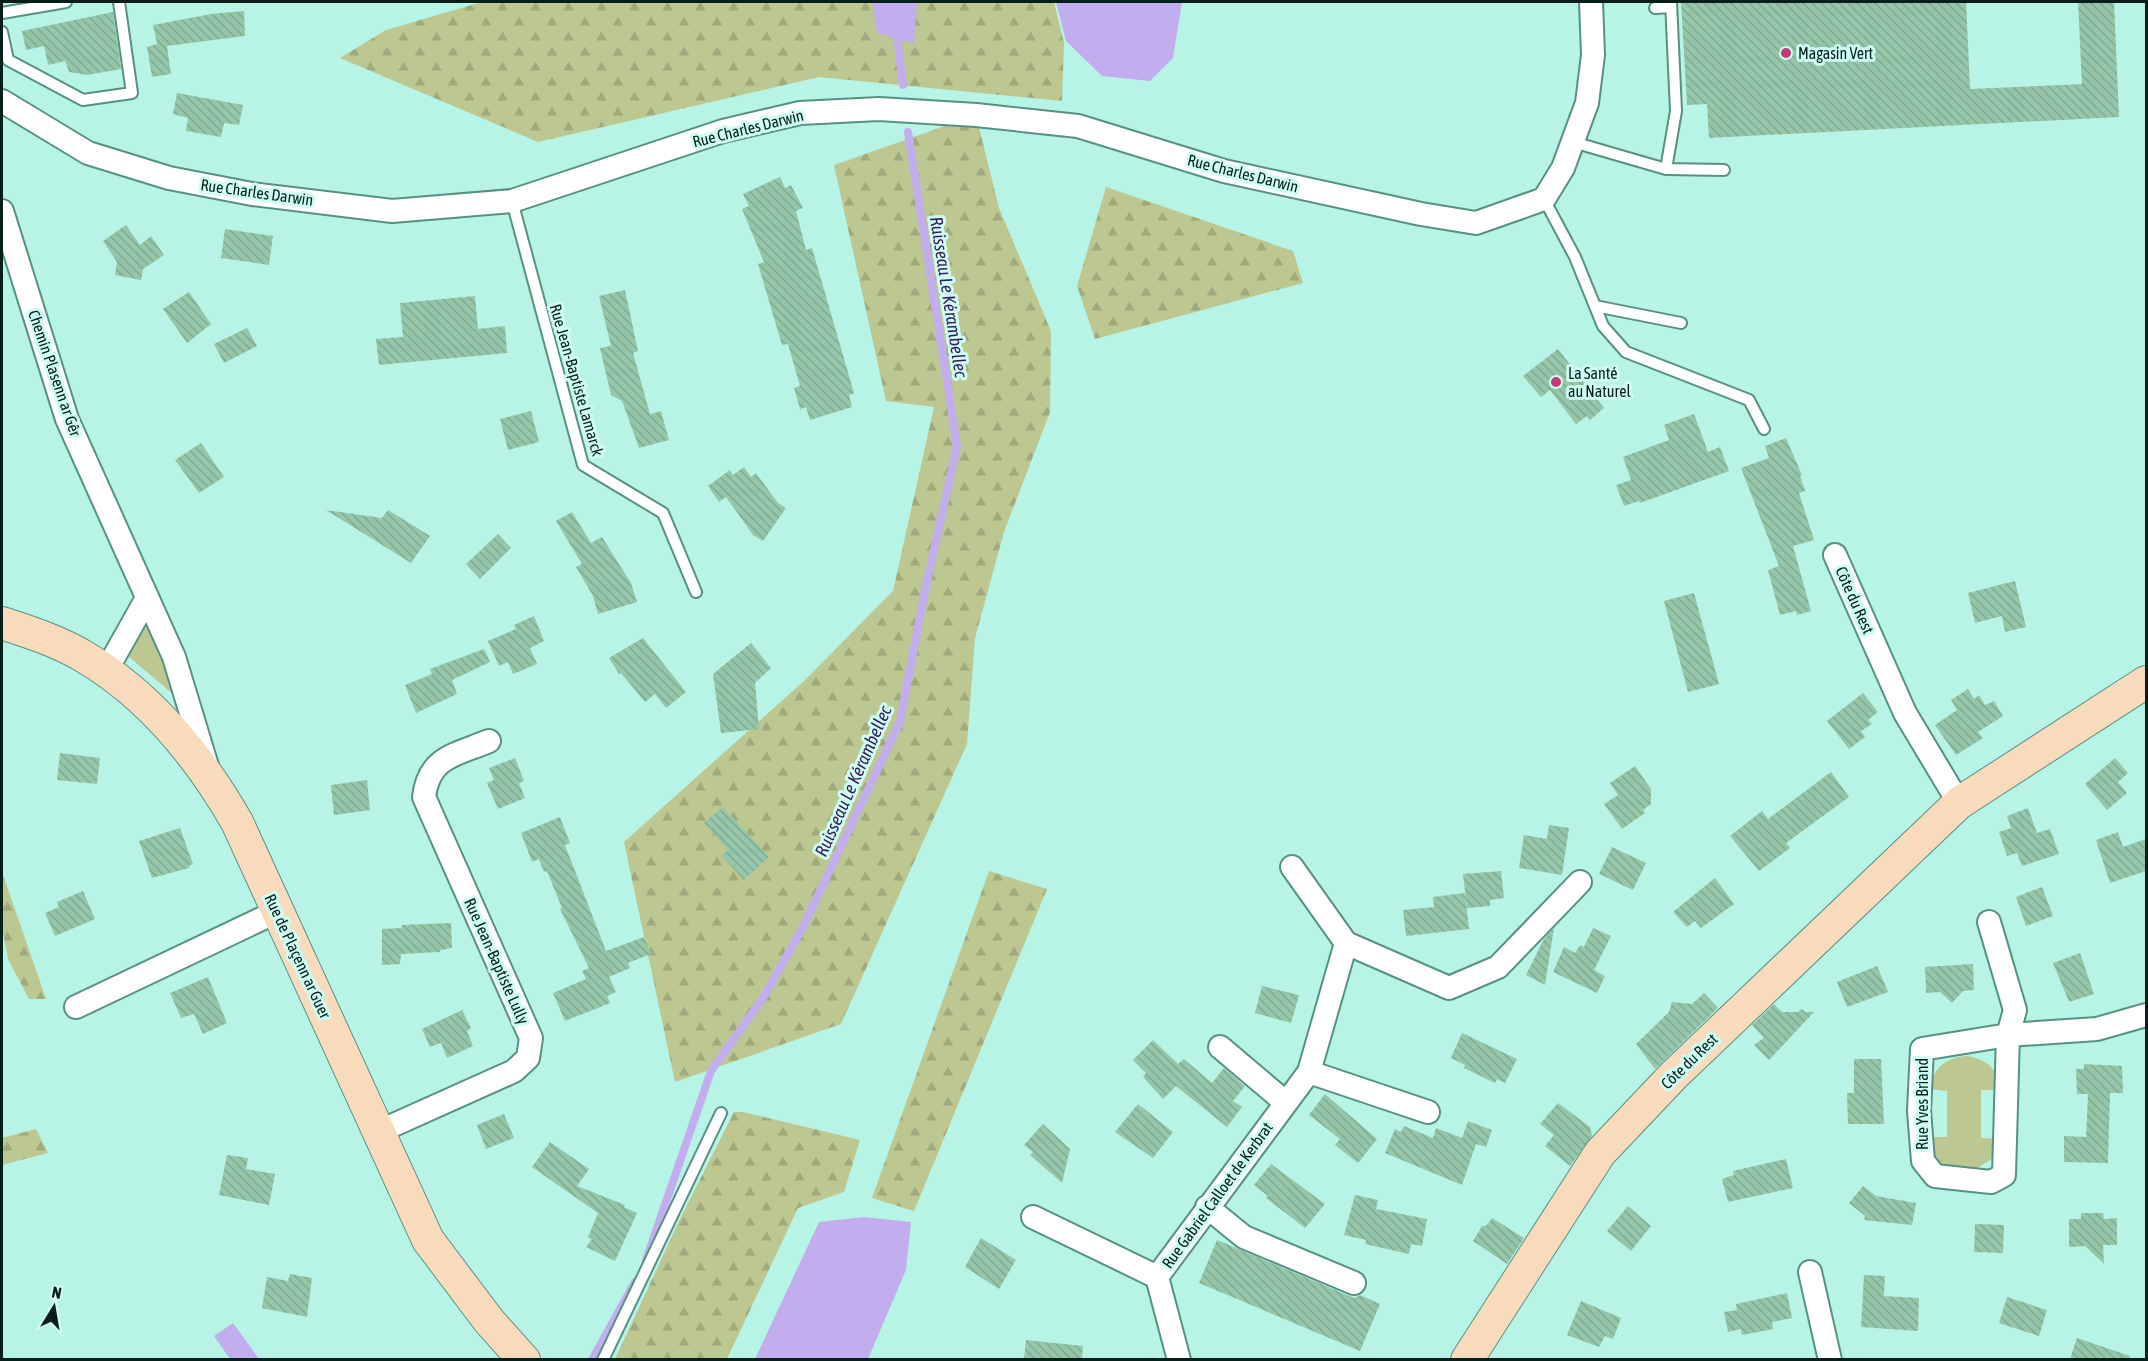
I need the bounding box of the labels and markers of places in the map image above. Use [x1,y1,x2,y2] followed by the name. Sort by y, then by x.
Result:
[1798,44,1874,63] place label: Magasin Vert
[1779,46,1793,60] marker: Magasin Vert
[1568,364,1632,400] place label: La Santé au Naturel
[1549,375,1563,389] marker: La Santé au Naturel

